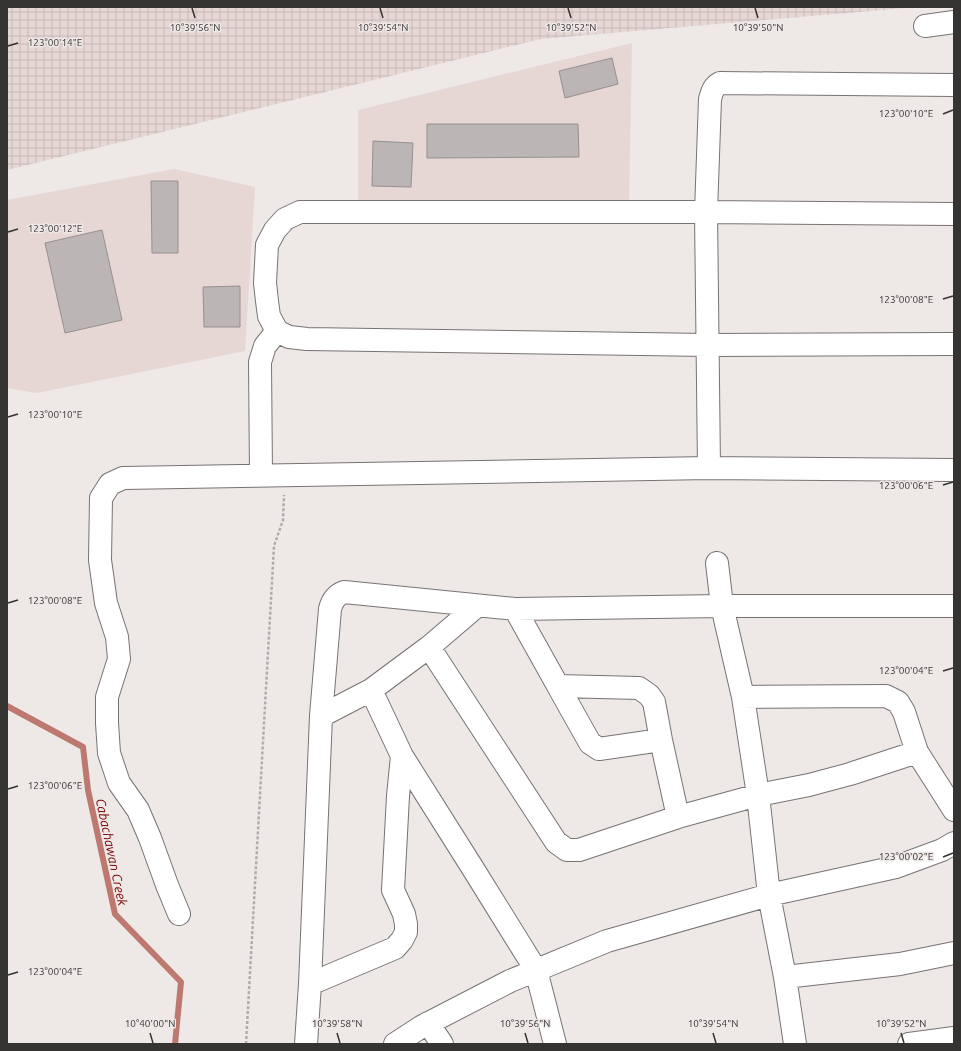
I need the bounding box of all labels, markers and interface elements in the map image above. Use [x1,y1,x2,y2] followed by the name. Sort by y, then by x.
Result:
[170,22,220,33] text: 10°39'56"N
[358,22,408,33] text: 10°39'54"N
[546,22,596,33] text: 10°39'52"N
[733,22,783,33] text: 10°39'50"N
[28,37,83,48] text: 123°00'14"E
[879,108,934,119] text: 123°00'10"E
[28,223,83,234] text: 123°00'12"E
[879,294,934,305] text: 123°00'08"E
[28,409,83,420] text: 123°00'10"E
[879,480,934,491] text: 123°00'06"E
[28,595,83,606] text: 123°00'08"E
[879,665,934,676] text: 123°00'04"E
[28,780,83,791] text: 123°00'06"E
[94,797,130,907] water label: Cabachawan Creek
[879,851,934,862] text: 123°00'02"E
[28,966,83,977] text: 123°00'04"E
[125,1018,175,1029] text: 10°40'00"N
[312,1018,362,1029] text: 10°39'58"N
[500,1018,550,1029] text: 10°39'56"N
[688,1018,738,1029] text: 10°39'54"N
[876,1018,926,1029] text: 10°39'52"N

